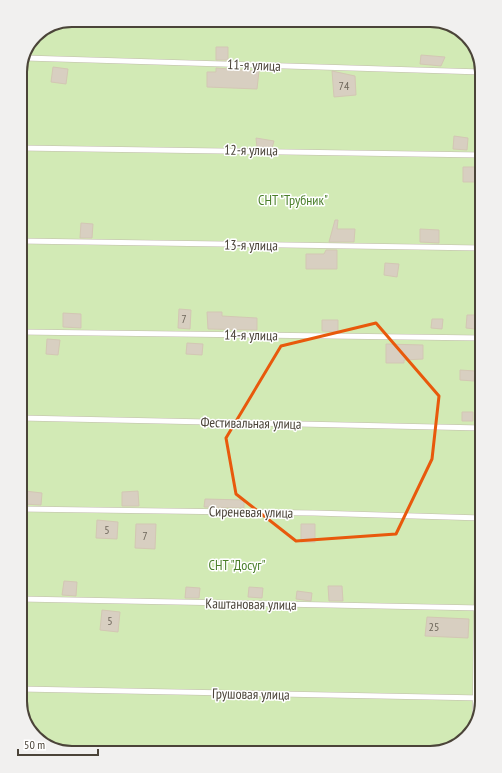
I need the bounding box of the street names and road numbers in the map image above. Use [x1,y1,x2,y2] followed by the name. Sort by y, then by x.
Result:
[227,55,281,75] street label: 11-я улица
[224,141,278,159] street label: 12-я улица
[224,236,278,254] street label: 13-я улица
[224,326,278,344] street label: 14-я улица
[200,413,302,433] street label: Фестивальная улица
[209,502,293,522] street label: Сиреневая улица
[205,594,297,614] street label: Каштановая улица
[212,684,290,704] street label: Грушовая улица

